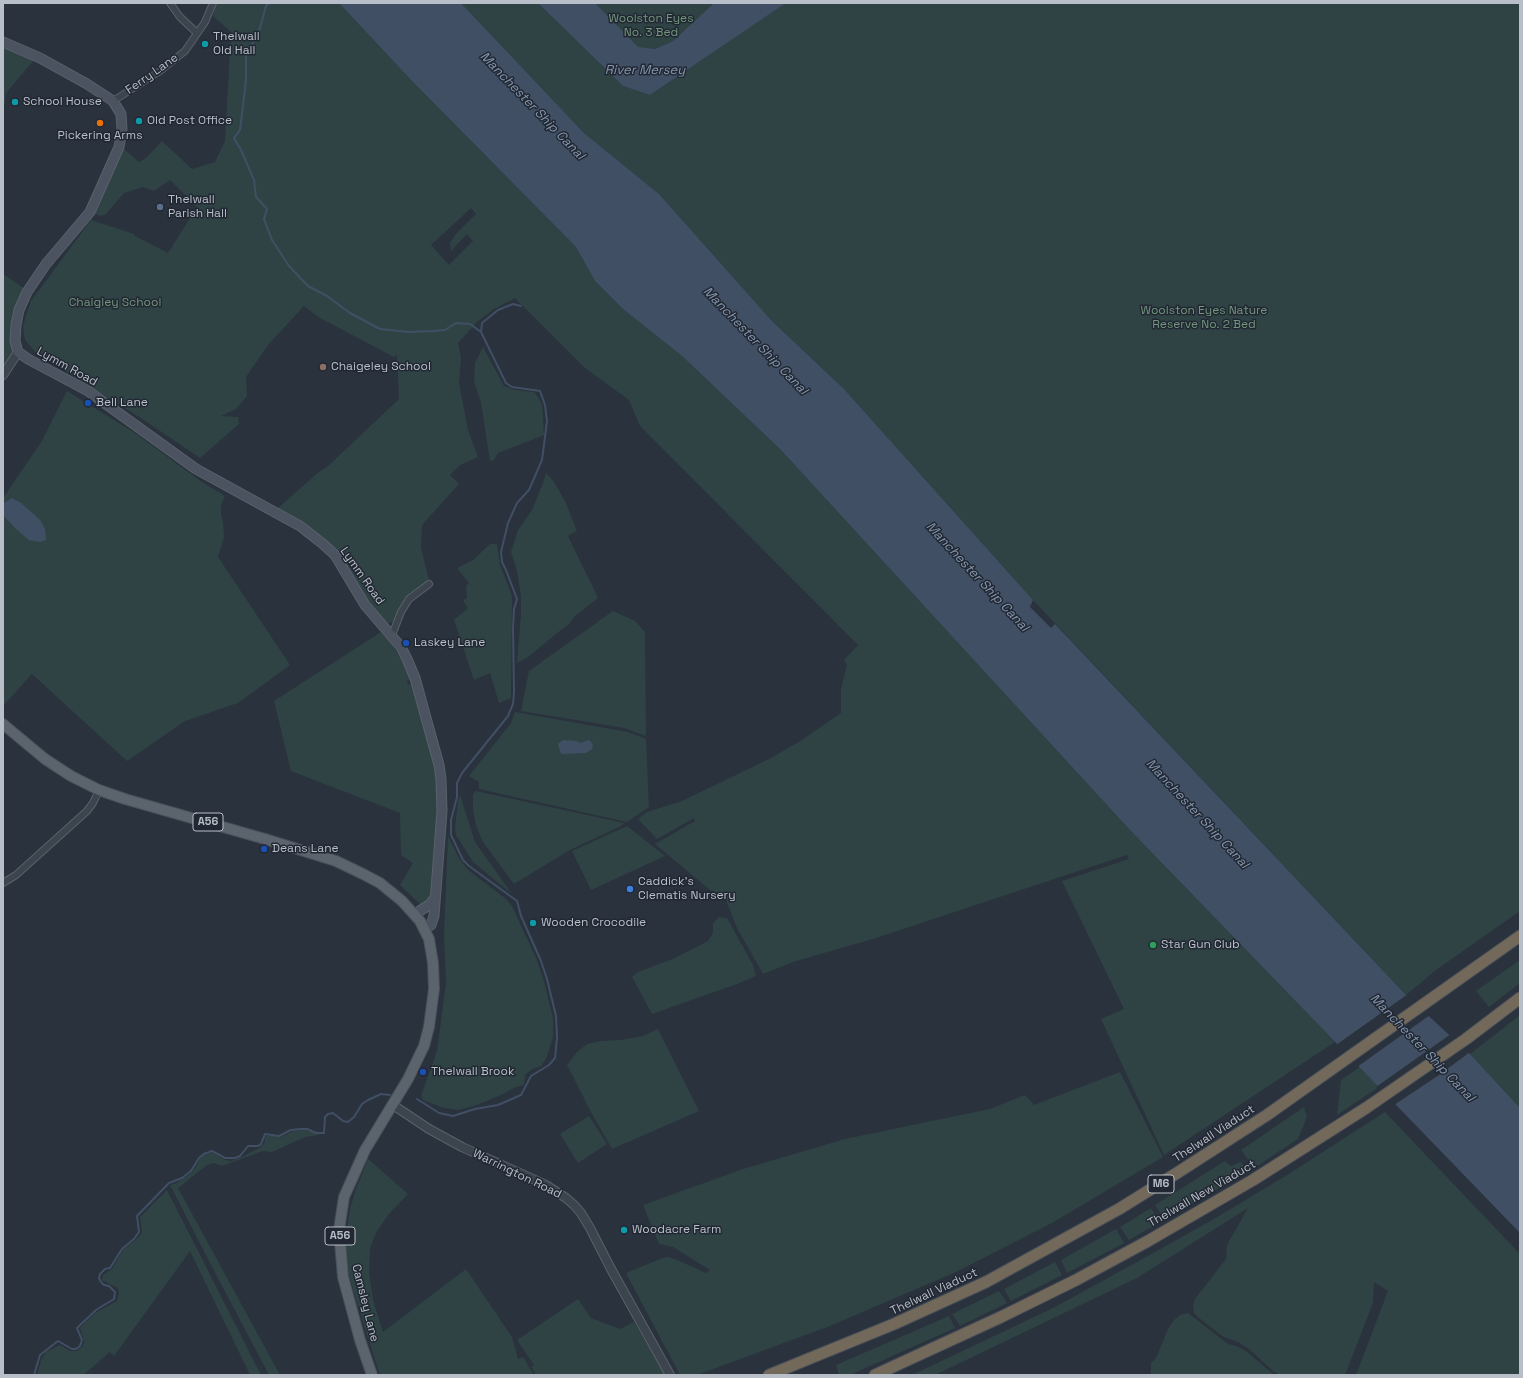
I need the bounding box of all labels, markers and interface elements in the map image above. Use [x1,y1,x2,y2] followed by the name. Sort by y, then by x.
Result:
[609,12,693,40] park label: Woolston Eyes No. 3 Bed
[213,30,260,58] place label: Thelwall Old Hall
[200,39,210,49] marker: Thelwall Old Hall
[476,49,588,163] water label: Manchester Ship Canal
[123,51,181,97] street label: Ferry Lane
[605,62,685,78] water label: River Mersey
[23,95,102,109] place label: School House
[10,97,20,107] marker: School House
[147,114,232,128] place label: Old Post Office
[134,116,144,126] marker: Old Post Office
[95,118,105,128] marker: Pickering Arms
[58,129,142,143] place label: Pickering Arms
[168,193,227,221] place label: Thelwall Parish Hall
[155,202,165,212] marker: Thelwall Parish Hall
[699,284,811,398] water label: Manchester Ship Canal
[69,296,161,310] park label: Chaigley School
[1141,304,1267,332] park label: Woolston Eyes Nature Reserve No. 2 Bed
[34,344,100,390] street label: Lymm Road
[331,360,431,374] place label: Chaigeley School
[318,362,328,372] marker: Chaigeley School
[96,396,148,410] place label: Bell Lane
[83,398,93,408] marker: Bell Lane
[922,519,1032,635] water label: Manchester Ship Canal
[337,544,387,608] street label: Lymm Road
[414,636,485,650] place label: Laskey Lane
[401,638,411,648] marker: Laskey Lane
[1142,756,1252,872] water label: Manchester Ship Canal
[193,813,223,831] road number: A56
[272,842,339,856] place label: Deans Lane
[259,844,269,854] marker: Deans Lane
[638,875,735,903] place label: Caddick's Clematis Nursery
[625,884,635,894] marker: Caddick's Clematis Nursery
[541,916,646,930] place label: Wooden Crocodile
[528,918,538,928] marker: Wooden Crocodile
[1161,938,1240,952] place label: Star Gun Club
[1148,940,1158,950] marker: Star Gun Club
[1366,991,1478,1105] water label: Manchester Ship Canal
[431,1065,514,1079] place label: Thelwall Brook
[418,1067,428,1077] marker: Thelwall Brook
[1170,1102,1258,1166] street label: Thelwall Viaduct
[470,1146,564,1202] street label: Warrington Road
[1146,1157,1258,1231] street label: Thelwall New Viaduct
[1148,1175,1174,1193] road number: M6
[632,1223,721,1237] place label: Woodacre Farm
[619,1225,629,1235] marker: Woodacre Farm
[325,1227,355,1245] road number: A56
[348,1263,382,1343] street label: Camsley Lane
[888,1266,980,1318] street label: Thelwall Viaduct

